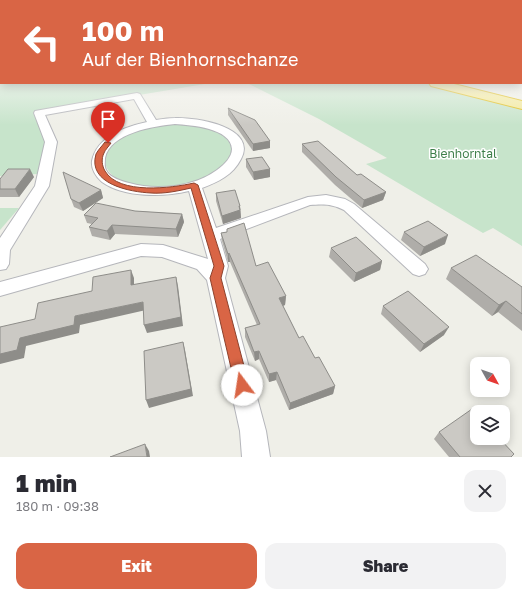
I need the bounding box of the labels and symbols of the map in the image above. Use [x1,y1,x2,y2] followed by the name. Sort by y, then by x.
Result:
[91,102,125,143] pin
[429,146,497,161] park label: Bienhorntal
[470,357,510,397] north arrow
[221,364,263,406] position arrow

